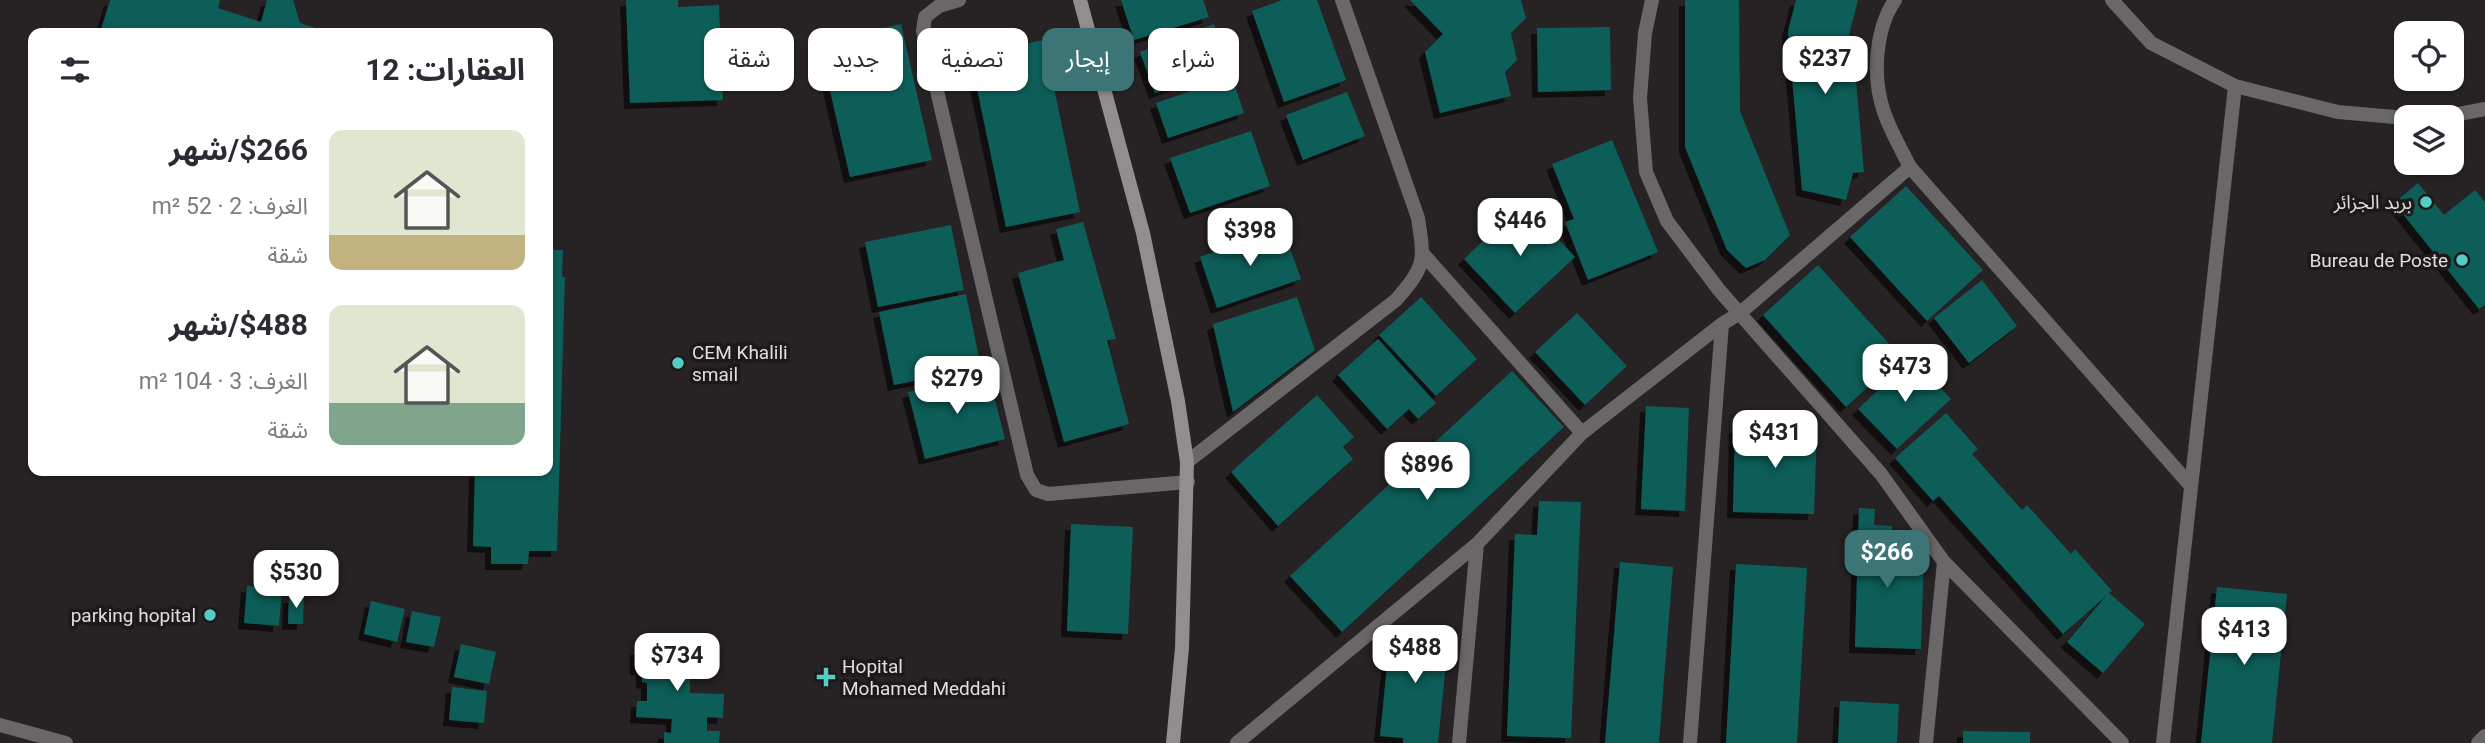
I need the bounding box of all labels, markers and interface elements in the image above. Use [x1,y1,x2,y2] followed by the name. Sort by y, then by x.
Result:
[2394,21,2464,175] map controls
[2394,21,2464,91] button: locate
[704,28,794,91] chip: شقة
[808,28,903,91] chip: جديد
[917,28,1028,91] chip: تصفية
[1042,28,1134,91] chip: إيجار
[1148,28,1239,91] chip: شراء
[1784,36,1866,96] pin: $237
[1799,45,1851,72] text: $237
[56,51,94,89] icon: filters
[365,52,525,87] text: العقارات: 12
[2394,105,2464,175] button: layers
[169,132,308,167] text: $266/شهر
[385,158,469,242] icon: home
[2333,191,2412,214] place label: بريد الجزائر
[152,193,308,220] text: الغرف: 2 · 52 m²
[2418,194,2434,210] marker: بريد الجزائر
[1479,198,1561,258] pin: $446
[1494,207,1546,234] text: $446
[1209,208,1291,268] pin: $398
[1224,217,1276,244] text: $398
[267,242,308,269] text: شقة
[2310,249,2448,272] place label: Bureau de Poste
[2454,252,2470,268] marker: Bureau de Poste
[169,307,308,342] text: $488/شهر
[385,333,469,417] icon: home
[692,341,788,386] place label: CEM Khalili smail
[1864,344,1946,404] pin: $473
[1879,353,1931,380] text: $473
[670,355,686,371] marker: CEM Khalili smail
[916,356,998,416] pin: $279
[931,365,983,392] text: $279
[139,368,308,395] text: الغرف: 3 · 104 m²
[1734,410,1816,470] pin: $431
[267,417,308,444] text: شقة
[1749,419,1801,446] text: $431
[1386,442,1468,502] pin: $896
[1401,451,1453,478] text: $896
[1846,530,1928,590] pin: $266
[1861,539,1913,566] text: $266
[255,550,337,610] pin: $530
[270,559,322,586] text: $530
[71,604,196,627] place label: parking hopital
[202,607,218,623] marker: parking hopital
[2203,608,2285,667] pin: $413
[2218,616,2270,643] text: $413
[1374,626,1456,685] pin: $488
[636,634,718,693] pin: $734
[1389,634,1441,661] text: $488
[651,642,703,669] text: $734
[842,655,1006,700] place label: Hopital Mohamed Meddahi
[816,667,836,687] marker: Hopital Mohamed Meddahi

